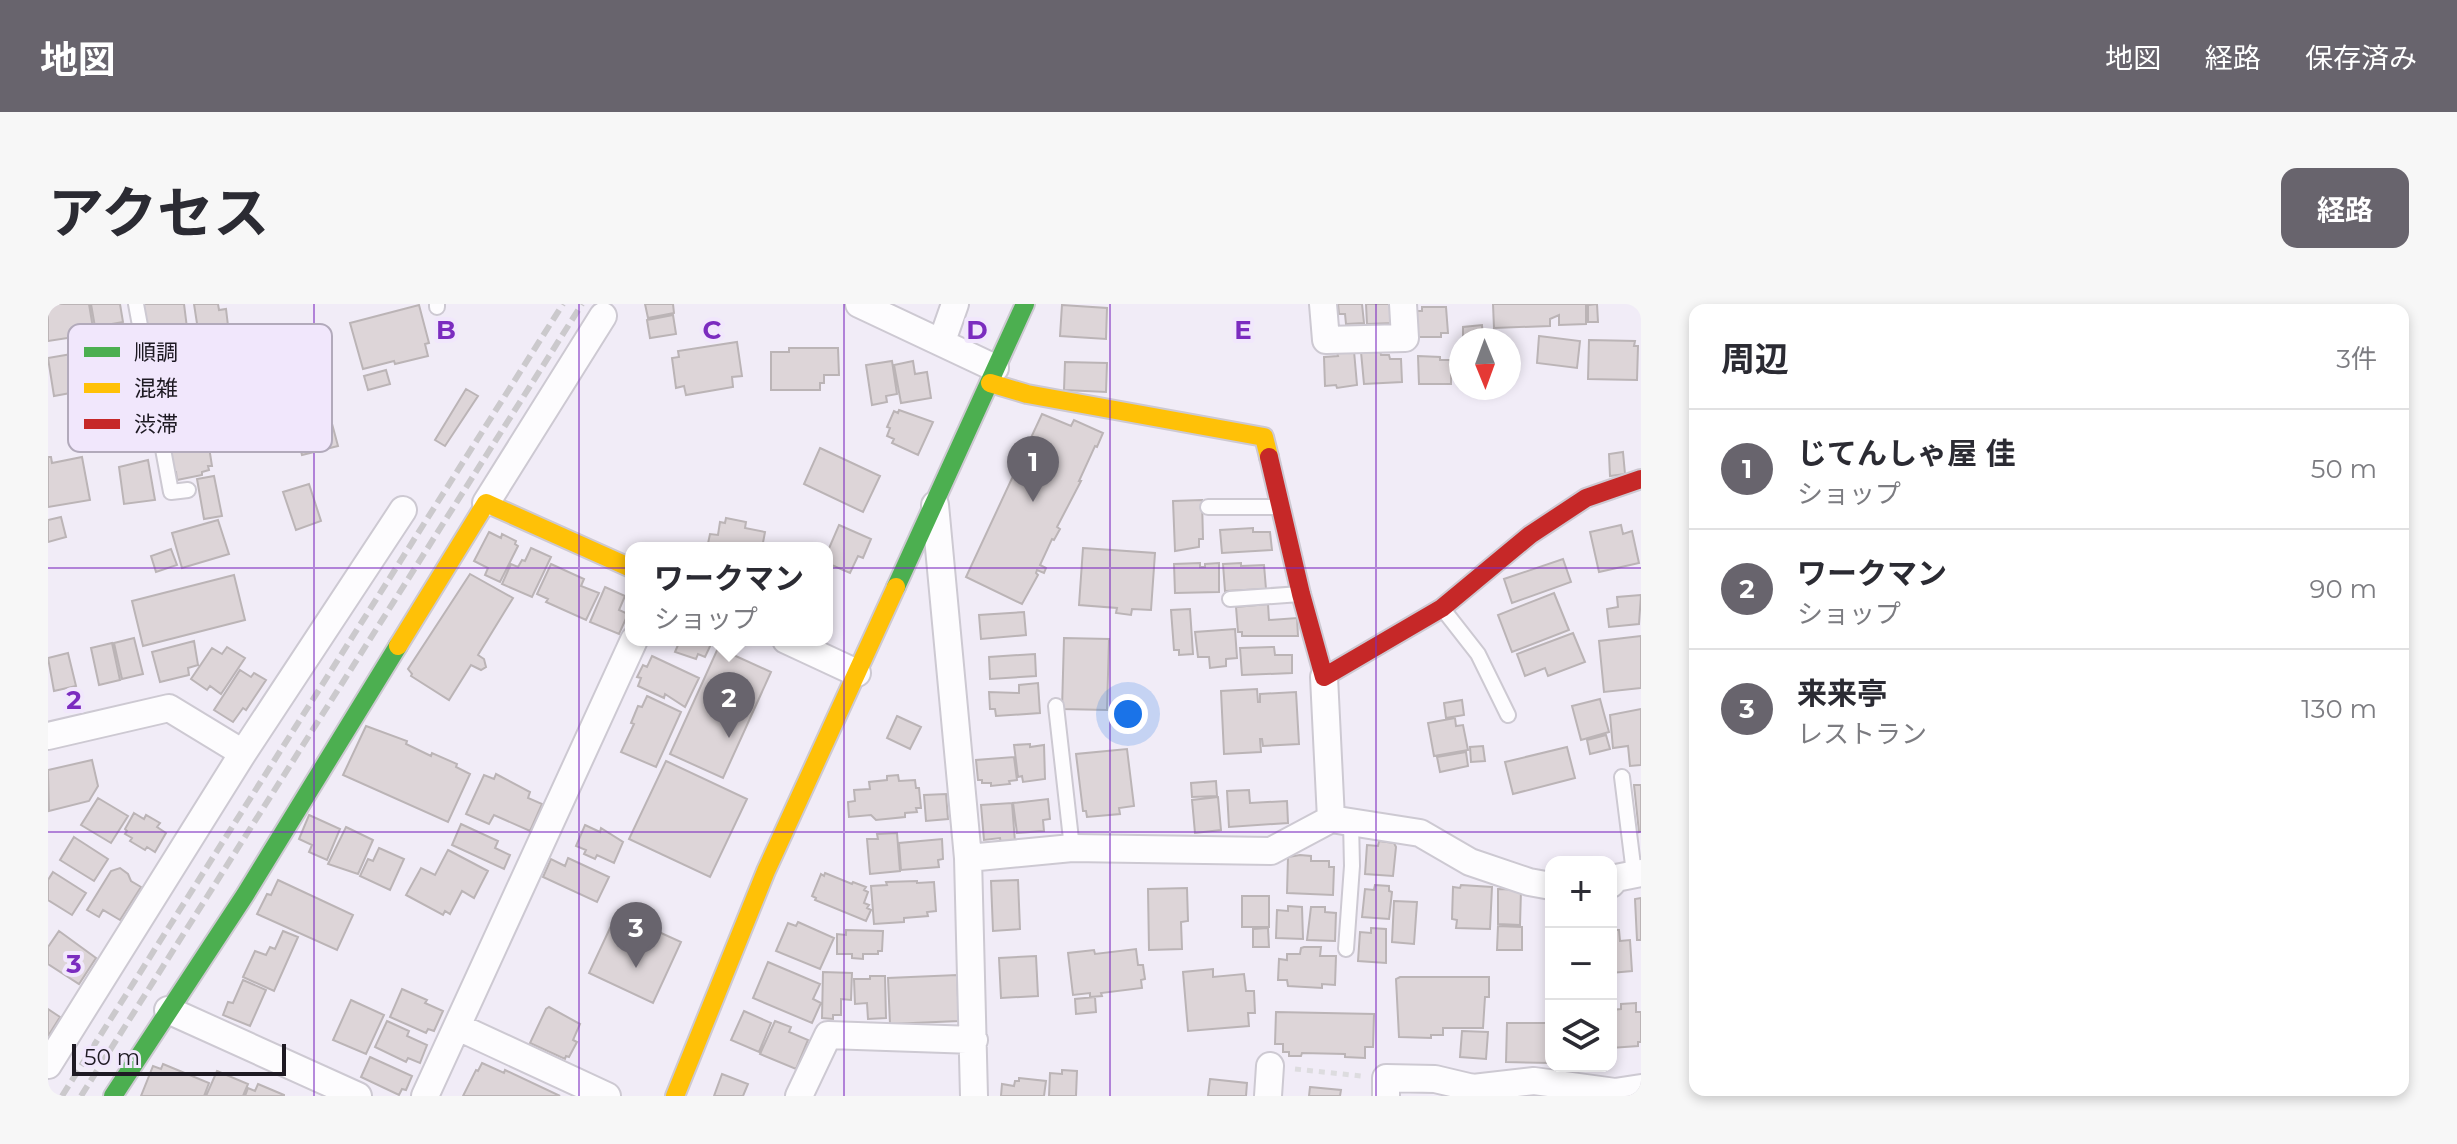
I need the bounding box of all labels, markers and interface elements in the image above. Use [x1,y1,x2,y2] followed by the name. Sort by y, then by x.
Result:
[40,36,116,83] text: 地図
[2105,41,2161,75] text: 地図
[2205,41,2261,75] text: 経路
[2305,41,2417,75] text: 保存済み
[2281,168,2409,248] button: 経路
[48,179,269,247] text: アクセス
[436,314,456,346] text: B
[703,314,722,346] text: C
[966,314,988,346] text: D
[1234,314,1252,346] text: E
[68,324,332,452] legend
[1449,328,1521,400] north arrow
[1721,338,1789,380] text: 周辺
[134,339,178,366] text: 順調
[2336,343,2377,375] text: 3件
[134,375,178,402] text: 混雑
[134,411,178,438] text: 渋滞
[1797,435,2016,472] text: じてんしゃ屋 佳
[1007,436,1059,502] pin: 1
[1742,453,1752,485] text: 1
[2311,453,2377,485] text: 50 m
[1797,478,1901,510] text: ショップ
[625,542,833,646] popup
[1797,555,1947,592] text: ワークマン
[654,560,804,597] text: ワークマン
[1739,573,1755,605] text: 2
[2310,573,2377,605] text: 90 m
[1797,598,1901,630] text: ショップ
[654,603,758,635] text: ショップ
[703,672,755,738] pin: 2
[1797,675,1887,712] text: 来来亭
[66,684,82,716] text: 2
[1739,693,1755,725] text: 3
[2301,693,2377,725] text: 130 m
[1108,694,1148,734] your location
[1797,718,1927,750] text: レストラン
[1545,856,1617,1072] map controls
[1545,856,1617,928] button: +
[610,902,662,968] pin: 3
[1545,928,1617,1000] button: −
[65,948,82,980] text: 3
[1545,1000,1617,1072] button: layers
[72,1040,286,1076] scale bar
[84,1044,140,1071] text: 50 m

